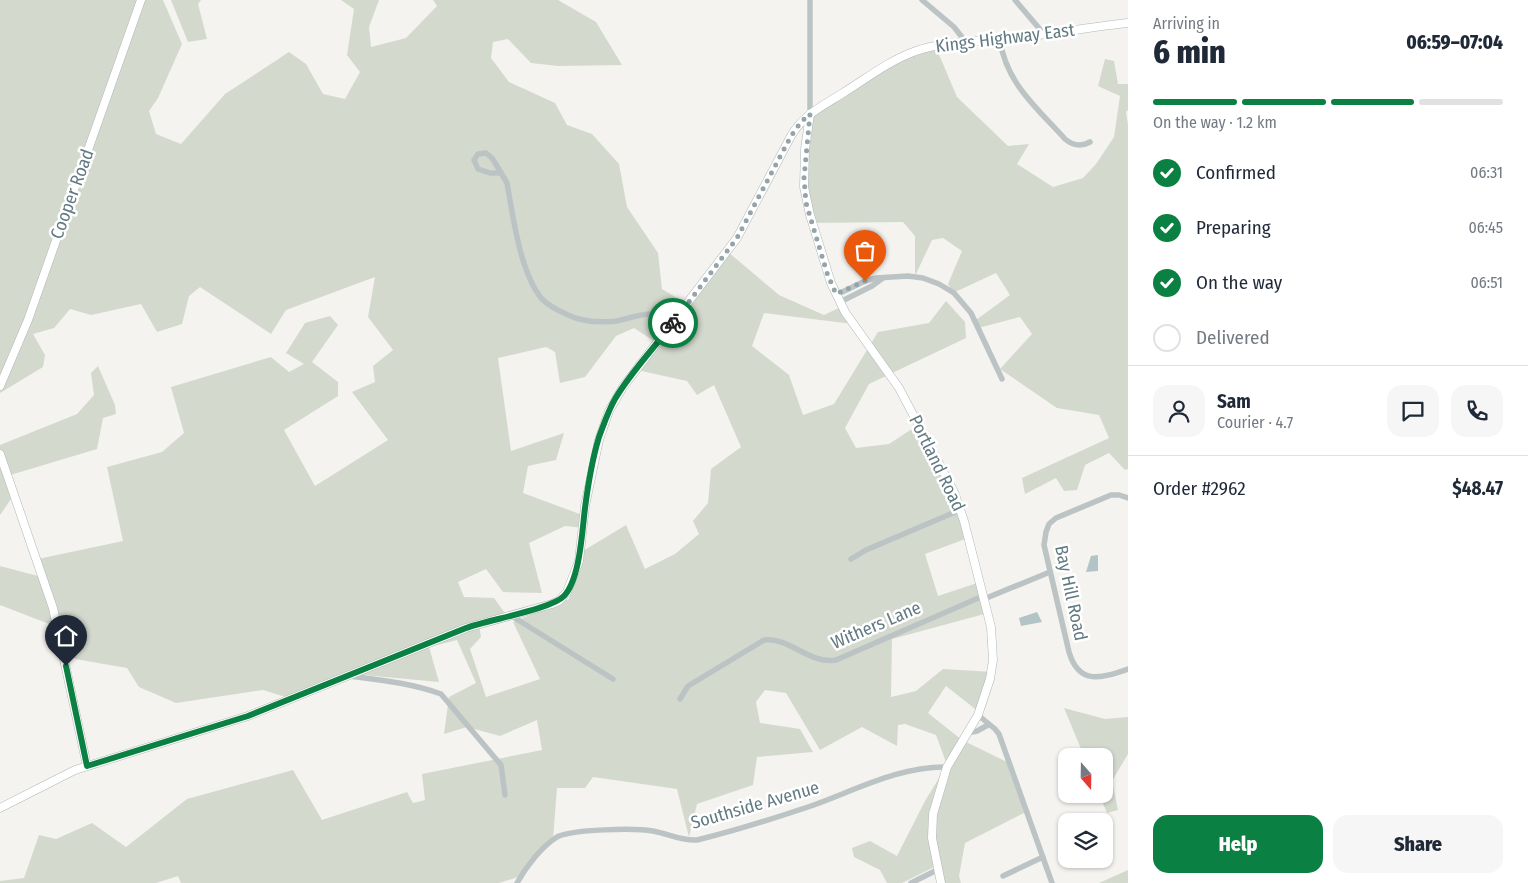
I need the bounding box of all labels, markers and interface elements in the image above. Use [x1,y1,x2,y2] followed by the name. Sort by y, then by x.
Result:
[1153,14,1220,33] text: Arriving in
[934,19,1076,57] street label: Kings Highway East
[1406,31,1503,54] text: 06:59–07:04
[1153,33,1226,71] text: 6 min
[1153,113,1277,132] text: On the way · 1.2 km
[46,146,98,242] street label: Cooper Road
[1153,159,1181,187] icon: check
[1196,161,1276,184] text: Confirmed
[1470,163,1503,182] text: 06:31
[1153,214,1181,242] icon: check
[1196,216,1271,239] text: Preparing
[1468,218,1503,237] text: 06:45
[844,230,886,281] pin
[851,237,879,265] icon: bag
[1153,269,1181,297] icon: check
[1196,271,1282,294] text: On the way
[1470,273,1503,292] text: 06:51
[648,298,698,348] courier
[659,309,687,337] icon: bike
[1196,326,1270,349] text: Delivered
[1153,385,1205,437] button: person
[1387,385,1439,437] button: chat
[1451,385,1503,437] button: phone
[1217,390,1251,413] text: Sam
[904,411,970,515] street label: Portland Road
[1217,413,1293,432] text: Courier · 4.7
[1153,477,1246,500] text: Order #2962
[1452,477,1503,500] text: $48.47
[1050,543,1092,643] street label: Bay Hill Road
[828,596,924,654] street label: Withers Lane
[45,615,87,666] pin
[52,622,80,650] icon: home
[1058,748,1112,802] north arrow
[1058,748,1113,868] map controls
[688,776,822,834] street label: Southside Avenue
[1058,813,1113,868] button: layers
[1153,815,1323,873] button: Help
[1333,815,1503,873] button: Share

